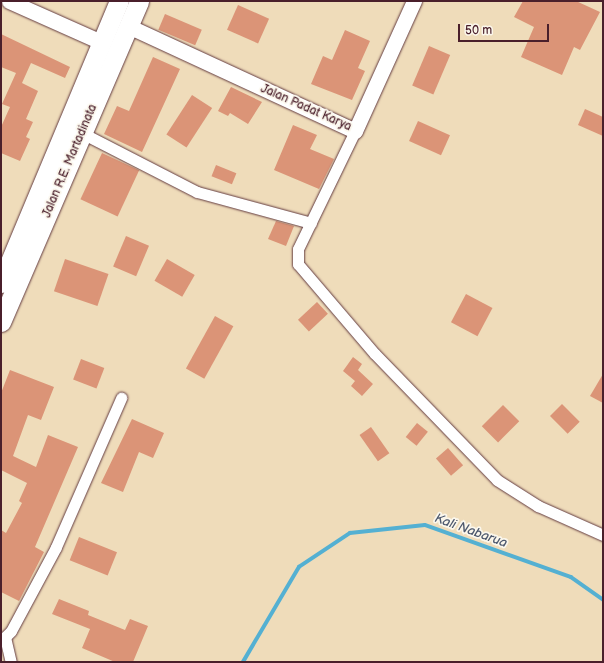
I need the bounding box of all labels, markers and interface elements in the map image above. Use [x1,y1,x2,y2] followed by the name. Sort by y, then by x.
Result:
[460,16,551,42] scale bar
[465,23,492,38] text: 50 m
[258,82,354,134] street label: Jalan Padat Karya
[40,102,100,220] street label: Jalan R.E. Martadinata
[433,511,509,551] water label: Kali Nabarua

